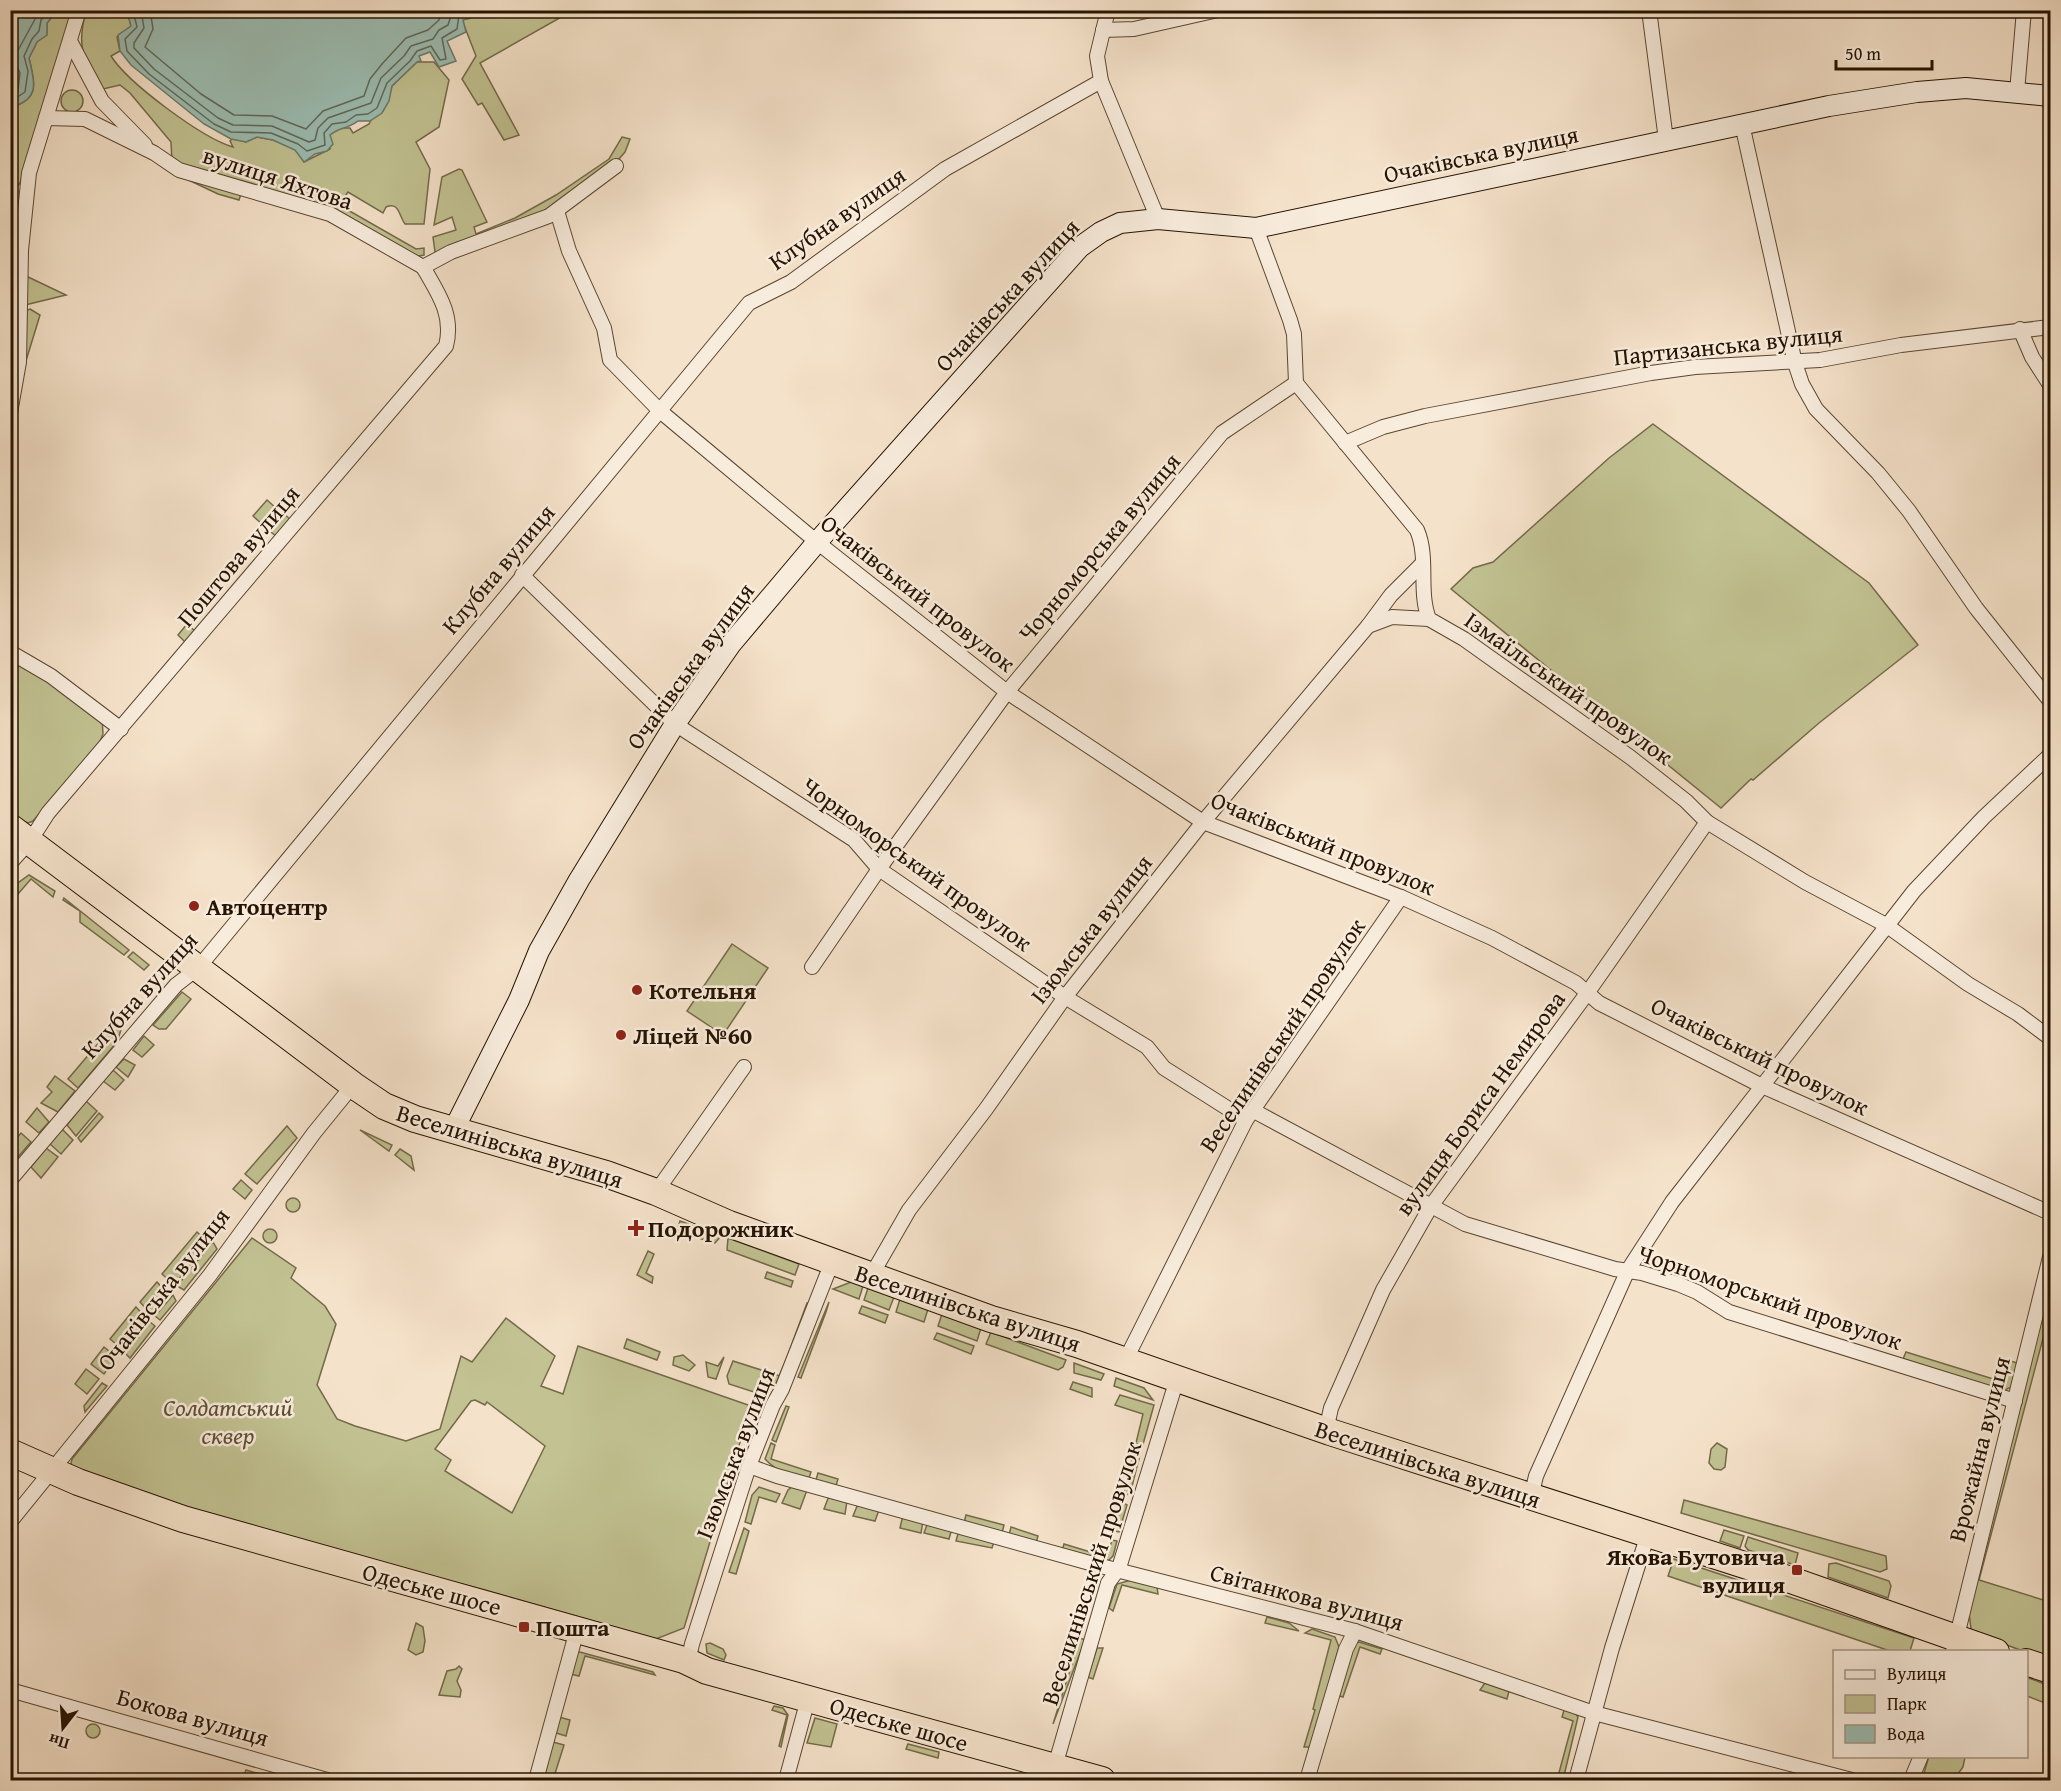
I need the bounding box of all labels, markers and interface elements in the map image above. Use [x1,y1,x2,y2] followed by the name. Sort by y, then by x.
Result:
[1836,33,1932,71] scale bar
[1845,40,1881,67] text: 50 m
[1380,116,1582,192] street label: Очаківська вулиця
[199,137,358,219] street label: вулиця Яхтова
[761,158,913,278] street label: Клубна вулиця
[927,211,1087,379] street label: Очаківська вулиця
[1612,316,1844,374] street label: Партизанська вулиця
[1009,445,1189,649] street label: Чорноморська вулиця
[168,478,308,634] street label: Поштова вулиця
[433,496,563,642] street label: Клубна вулиця
[813,506,1023,681] street label: Очаківський провулок
[618,575,762,757] street label: Очаківська вулиця
[1458,603,1681,773] street label: Ізмаїльський провулок
[795,768,1040,960] street label: Чорноморський провулок
[1206,782,1441,904] street label: Очаківський провулок
[1022,847,1160,1011] street label: Ізюмська вулиця
[206,889,328,924] place label: Автоцентр
[187,899,201,913] marker: Автоцентр
[1190,911,1374,1159] street label: Веселинівський провулок
[72,924,206,1066] street label: Клубна вулиця
[649,973,757,1008] place label: Котельня
[630,983,644,997] marker: Котельня
[1387,983,1574,1222] street label: вулиця Бориса Немирова
[1645,988,1875,1124] street label: Очаківський провулок
[633,1018,752,1053] place label: Ліцей №60
[614,1028,628,1042] marker: Ліцей №60
[392,1095,628,1197] street label: Веселинівська вулиця
[88,1200,238,1378] street label: Очаківська вулиця
[648,1211,794,1246] place label: Подорожник
[629,1221,643,1235] marker: Подорожник
[1633,1235,1907,1359] street label: Чорноморський провулок
[851,1255,1085,1361] street label: Веселинівська вулиця
[1939,1353,2019,1545] street label: Врожайна вулиця
[686,1362,784,1544] street label: Ізюмська вулиця
[163,1390,293,1453] park label: Солдатський сквер
[1311,1411,1545,1517] street label: Веселинівська вулиця
[1032,1436,1150,1709] street label: Веселинівський провулок
[1605,1539,1786,1602] place label: Якова Бутовича вулиця
[359,1554,505,1624] street label: Одеське шосе
[1206,1554,1408,1640] street label: Світанкова вулиця
[1790,1563,1804,1577] marker: Якова Бутовича вулиця
[536,1610,610,1645] place label: Пошта
[517,1620,531,1634] marker: Пошта
[1833,1650,2028,1758] legend
[1887,1660,1946,1687] text: Вулиця
[113,1679,273,1755] street label: Бокова вулиця
[826,1688,972,1760] street label: Одеське шосе
[1887,1690,1927,1717] text: Парк
[33,1698,93,1758] north arrow
[1887,1720,1925,1747] text: Вода
[45,1728,72,1757] text: Пн

